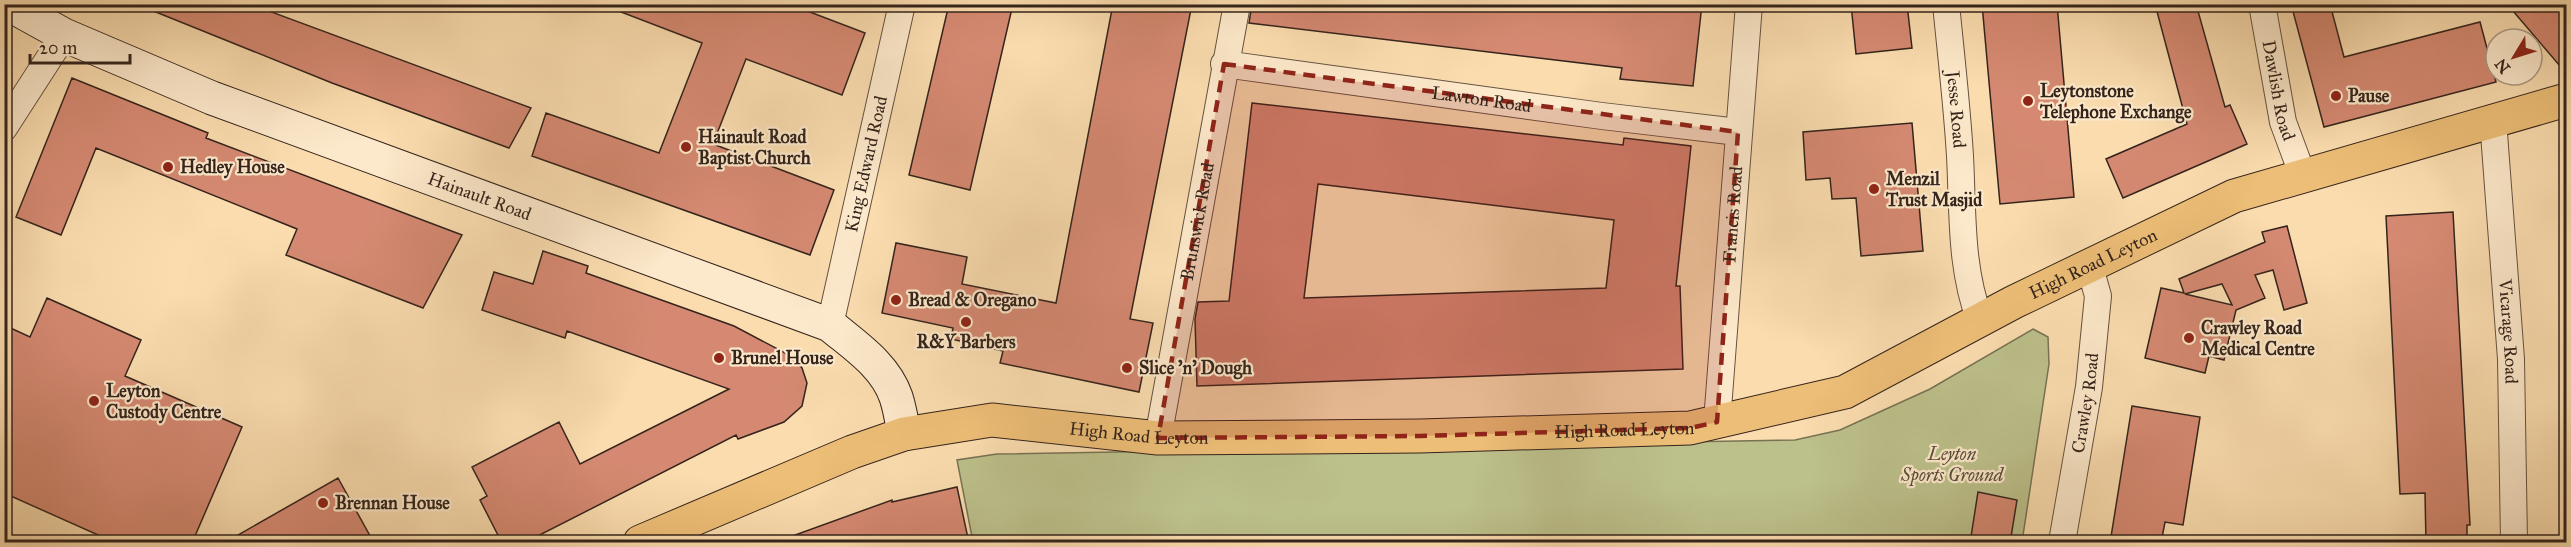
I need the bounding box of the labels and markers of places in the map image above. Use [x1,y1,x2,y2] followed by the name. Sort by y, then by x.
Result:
[2039,80,2192,124] place label: Leytonstone Telephone Exchange
[2348,85,2390,107] place label: Pause
[2329,89,2343,103] marker: Pause
[2021,94,2035,108] marker: Leytonstone Telephone Exchange
[698,126,812,170] place label: Hainault Road Baptist Church
[679,140,693,154] marker: Hainault Road Baptist Church
[180,156,285,179] place label: Hedley House
[161,160,175,174] marker: Hedley House
[1885,168,1983,212] place label: Menzil Trust Masjid
[1867,182,1881,196] marker: Menzil Trust Masjid
[908,289,1036,312] place label: Bread & Oregano
[889,293,903,307] marker: Bread & Oregano
[959,315,973,329] marker: R&Y Barbers
[2201,317,2315,360] place label: Crawley Road Medical Centre
[916,331,1016,353] place label: R&Y Barbers
[2182,331,2196,345] marker: Crawley Road Medical Centre
[731,347,834,369] place label: Brunel House
[712,351,726,365] marker: Brunel House
[1139,357,1253,380] place label: Slice 'n' Dough
[1120,361,1134,375] marker: Slice 'n' Dough
[106,380,222,424] place label: Leyton Custody Centre
[87,394,101,408] marker: Leyton Custody Centre
[335,492,450,514] place label: Brennan House
[316,496,330,510] marker: Brennan House

